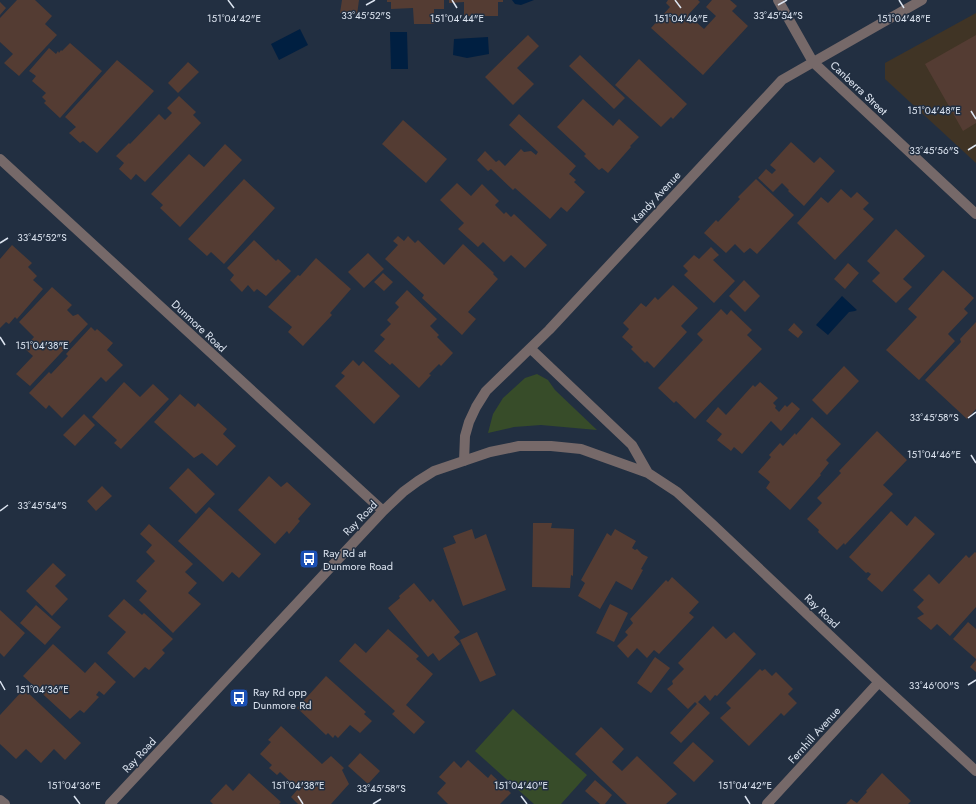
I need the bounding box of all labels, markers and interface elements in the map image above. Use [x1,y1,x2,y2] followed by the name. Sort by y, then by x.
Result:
[341,8,391,23] text: 33°45'52"S
[753,8,803,23] text: 33°45'54"S
[207,11,261,26] text: 151°04'42"E
[430,11,484,26] text: 151°04'44"E
[654,11,708,26] text: 151°04'46"E
[877,11,931,26] text: 151°04'48"E
[827,57,891,119] street label: Canberra Street
[907,103,961,118] text: 151°04'48"E
[909,143,959,158] text: 33°45'56"S
[628,167,685,227] street label: Kandy Avenue
[17,230,67,245] text: 33°45'52"S
[168,296,230,356] street label: Dunmore Road
[15,338,69,353] text: 151°04'38"E
[909,410,959,425] text: 33°45'58"S
[907,447,961,462] text: 151°04'46"E
[339,497,381,539] street label: Ray Road
[17,498,67,513] text: 33°45'54"S
[323,545,393,574] place label: Ray Rd at Dunmore Road
[298,548,320,570] bus stop icon: Ray Rd at Dunmore Road
[801,590,843,632] street label: Ray Road
[909,678,960,693] text: 33°46'00"S
[15,682,69,697] text: 151°04'36"E
[253,684,312,713] place label: Ray Rd opp Dunmore Rd
[228,687,250,709] bus stop icon: Ray Rd opp Dunmore Rd
[784,703,844,767] street label: Fernhill Avenue
[118,734,160,776] street label: Ray Road
[47,778,101,793] text: 151°04'36"E
[271,778,325,793] text: 151°04'38"E
[494,778,548,793] text: 151°04'40"E
[718,778,772,793] text: 151°04'42"E
[356,781,406,796] text: 33°45'58"S

